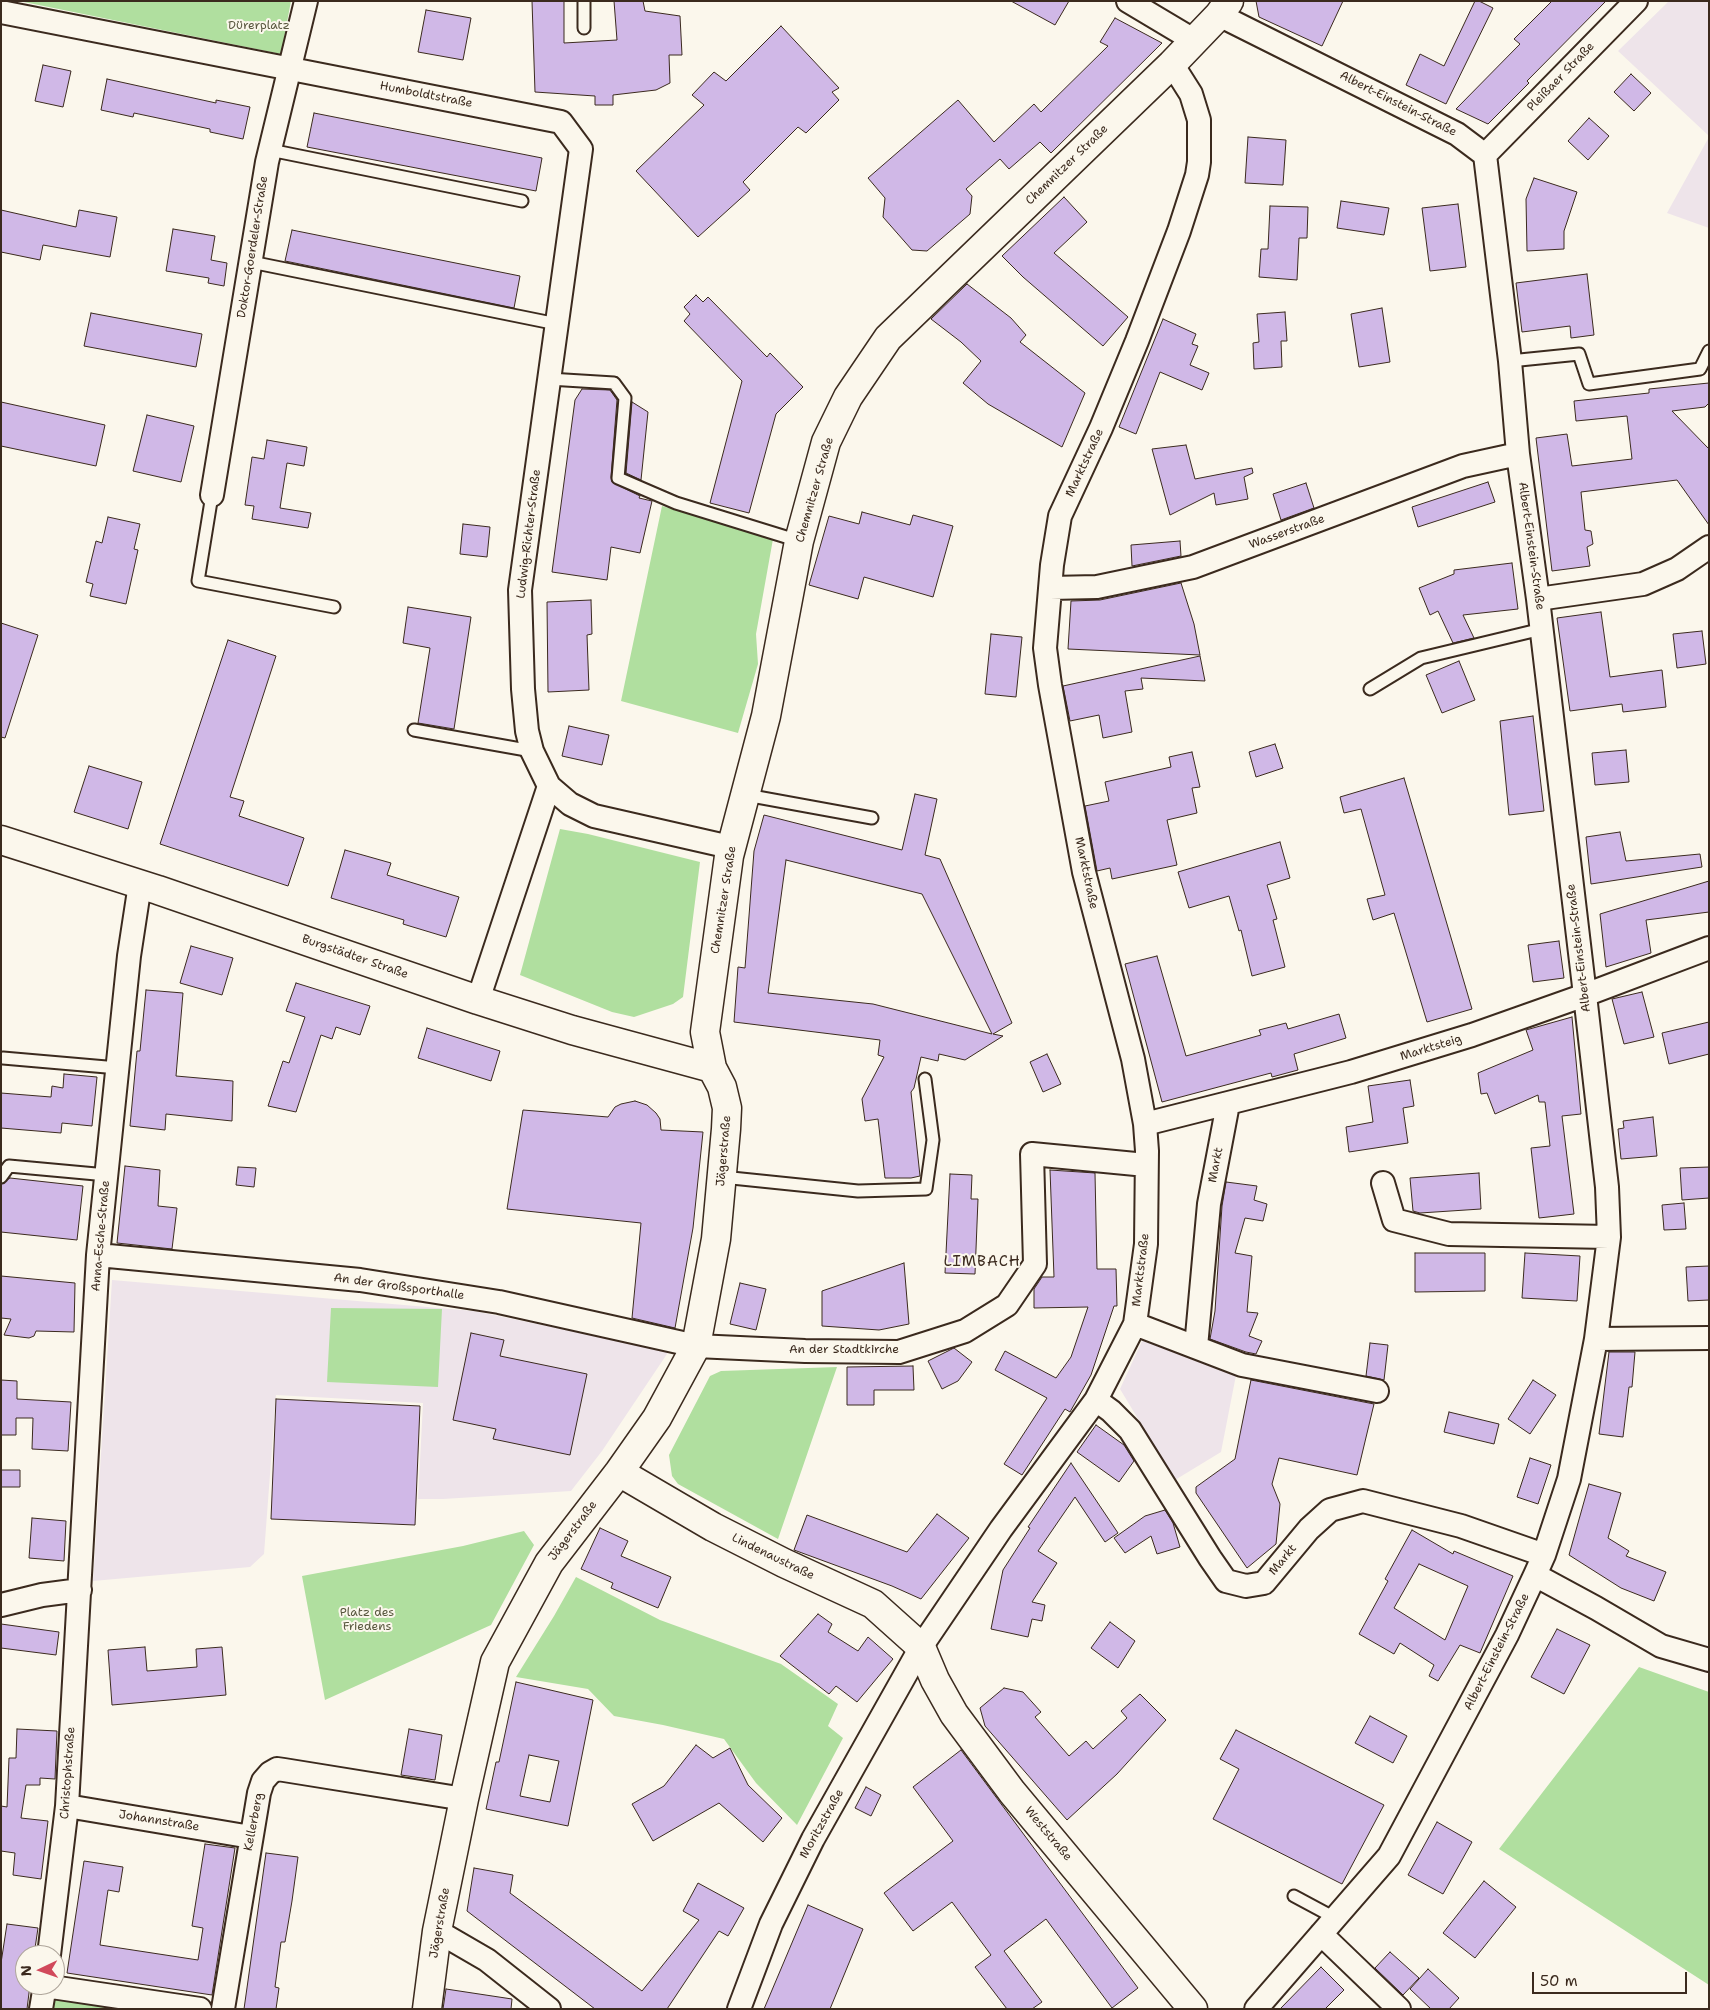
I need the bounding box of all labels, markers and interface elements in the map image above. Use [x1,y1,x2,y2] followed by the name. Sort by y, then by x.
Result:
[228,19,290,33] park label: Dürerplatz
[1524,39,1598,115] street label: Pleißaer Straße
[1337,68,1459,140] street label: Albert-Einstein-Straße
[378,79,474,111] street label: Humboldtstraße
[1023,122,1111,208] street label: Chemnitzer Straße
[235,175,271,319] street label: Doktor-Goerdeler-Straße
[1063,427,1107,499] street label: Marktstraße
[793,436,837,544] street label: Chemnitzer Straße
[514,468,544,600] street label: Ludwig-Richter-Straße
[1515,481,1547,611] street label: Albert-Einstein-Straße
[1247,512,1327,552] street label: Wasserstraße
[1071,836,1101,910] street label: Marktstraße
[708,845,740,955] street label: Chemnitzer Straße
[1564,883,1594,1013] street label: Albert-Einstein-Straße
[300,932,410,982] street label: Burgstädter Straße
[1398,1032,1464,1064] street label: Marktsteig
[714,1115,734,1187] street label: Jägerstraße
[1206,1146,1226,1184] street label: Markt
[89,1180,113,1292] street label: Anna-Esche-Straße
[1129,1233,1153,1307] street label: Marktstraße
[943,1253,1021,1271] district label: LIMBACH
[333,1271,465,1303] street label: An der Großsporthalle
[789,1343,899,1357] street label: An der Stadtkirche
[546,1498,600,1564] street label: Jägerstraße
[729,1531,817,1583] street label: Lindenaustraße
[1266,1542,1300,1578] street label: Markt
[1461,1591,1533,1713] street label: Albert-Einstein-Straße
[340,1606,394,1634] park label: Platz des Friedens
[58,1726,78,1820] street label: Christophstraße
[797,1787,847,1861] street label: Moritzstraße
[241,1792,267,1852] street label: Kellerberg
[1021,1804,1075,1864] street label: Weststraße
[118,1808,200,1834] street label: Johannstraße
[427,1887,453,1959] street label: Jägerstraße
[15,1945,65,1995] north arrow
[1535,1962,1690,1994] scale bar
[17,1965,35,1977] text: N
[1540,1971,1578,1991] text: 50 m

